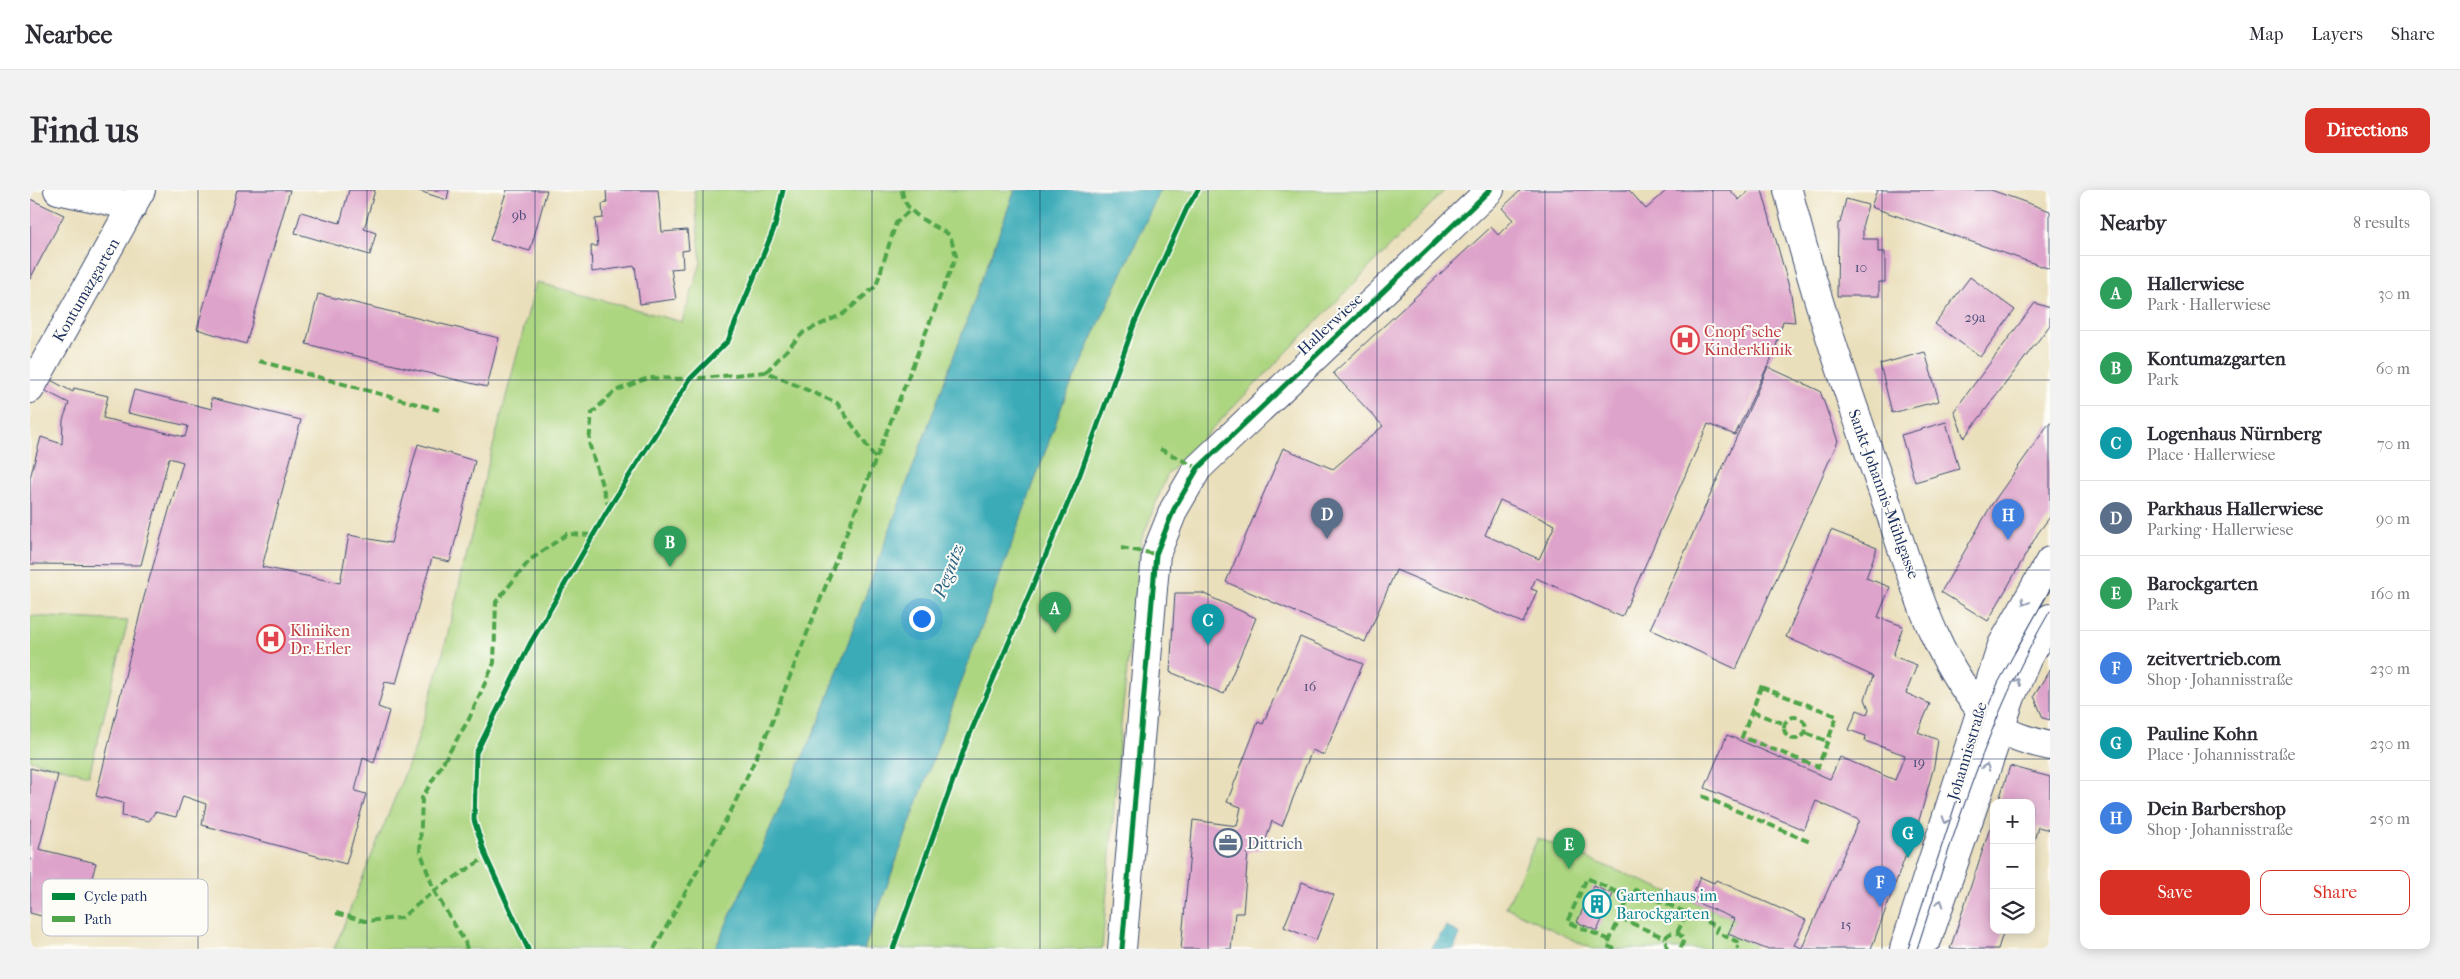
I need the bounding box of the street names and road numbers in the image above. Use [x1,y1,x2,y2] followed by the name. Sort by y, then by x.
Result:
[49,234,124,345] street label: Kontumazgarten
[1294,289,1366,359] street label: Hallerwiese
[1844,407,1924,581] street label: Sankt-Johannis-Mühlgasse
[1942,699,1991,804] street label: Johannisstraße

